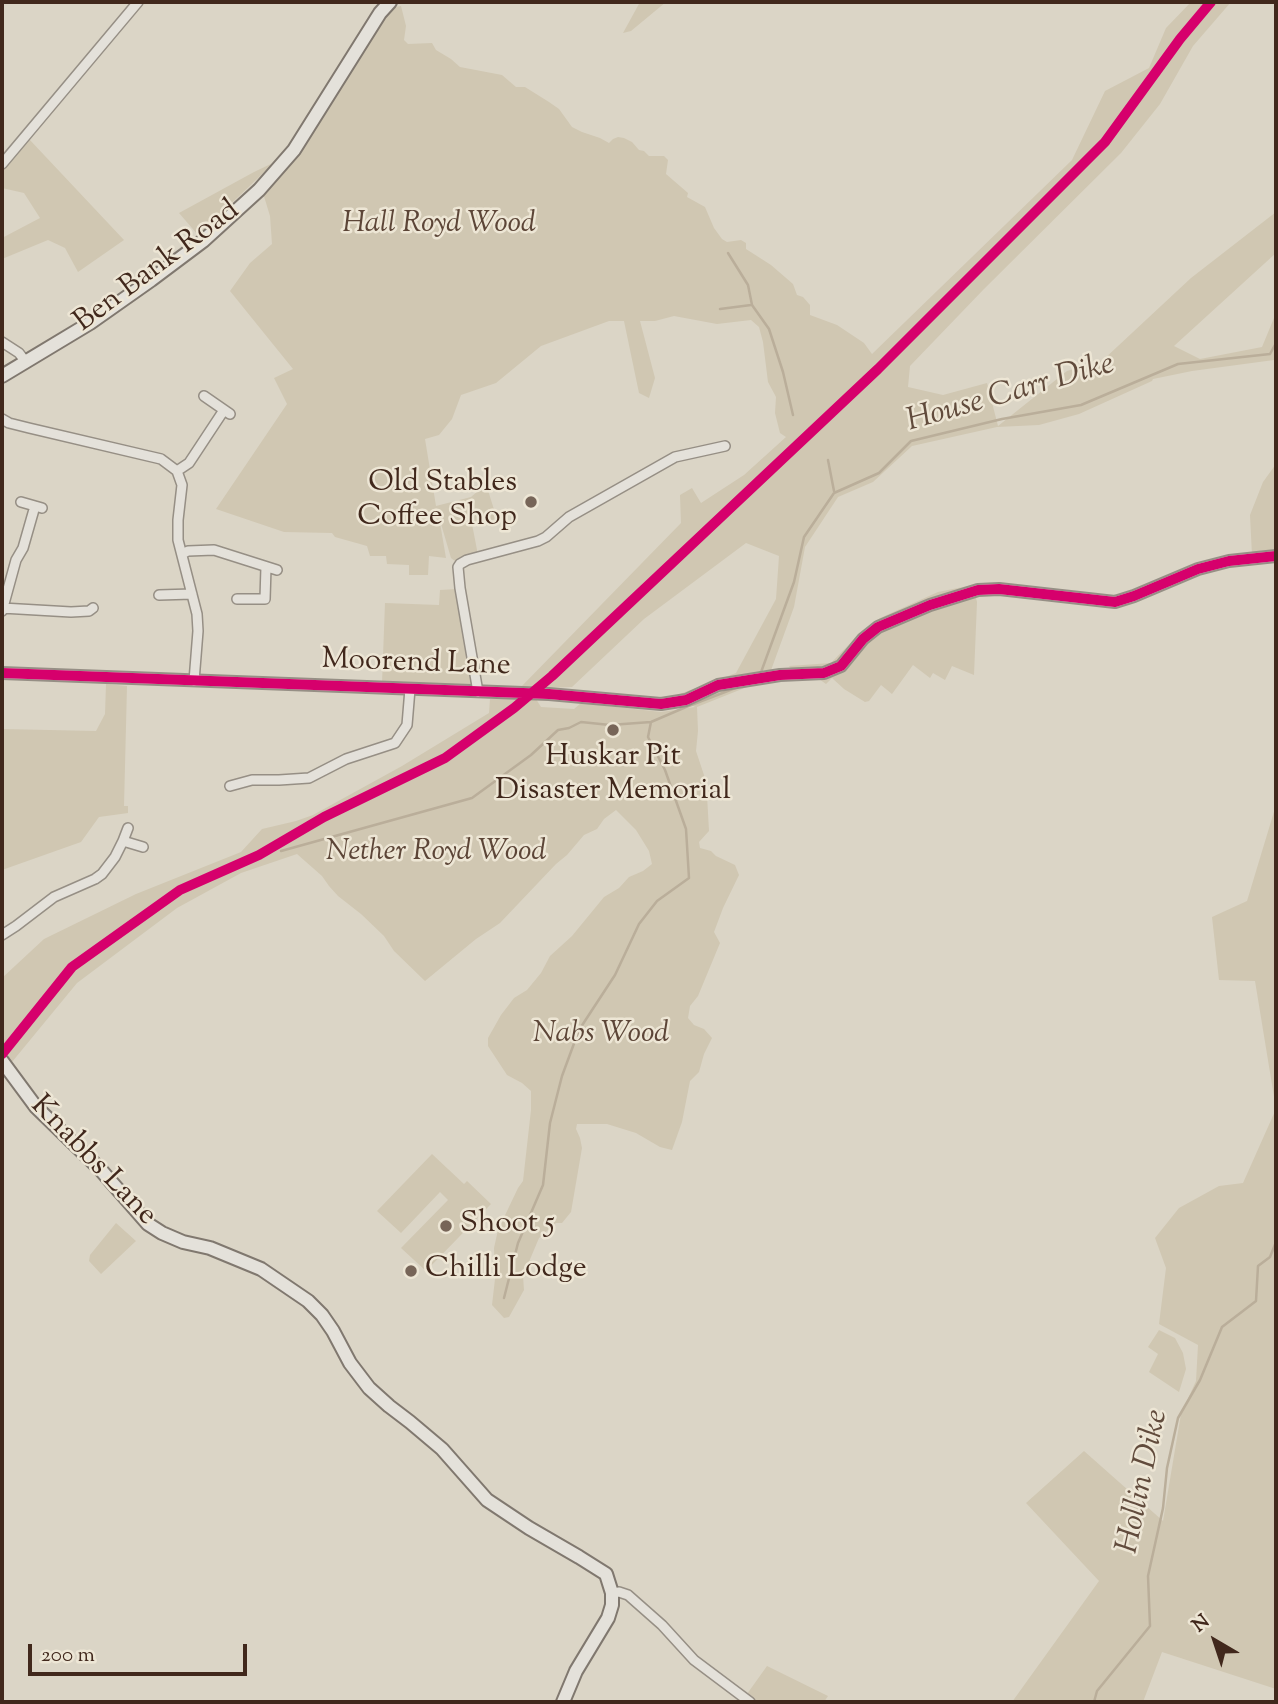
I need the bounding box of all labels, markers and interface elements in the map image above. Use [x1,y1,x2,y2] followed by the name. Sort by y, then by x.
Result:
[68,194,248,342] street label: Ben Bank Road
[342,208,536,244] park label: Hall Royd Wood
[903,347,1119,443] water label: House Carr Dike
[357,467,517,538] place label: Old Stables Coffee Shop
[523,494,539,510] marker: Old Stables Coffee Shop
[321,644,511,686] street label: Moorend Lane
[605,722,621,738] marker: Huskar Pit Disaster Memorial
[495,741,731,812] place label: Huskar Pit Disaster Memorial
[326,836,546,872] park label: Nether Royd Wood
[533,1018,669,1054] park label: Nabs Wood
[21,1089,163,1235] street label: Knabbs Lane
[460,1208,555,1244] place label: Shoot 5
[438,1218,454,1234] marker: Shoot 5
[425,1253,587,1289] place label: Chilli Lodge
[403,1263,419,1279] marker: Chilli Lodge
[1111,1407,1179,1557] water label: Hollin Dike
[1180,1606,1250,1676] north arrow
[1187,1609,1216,1640] text: N
[32,1630,250,1674] scale bar
[41,1641,95,1671] text: 200 m

